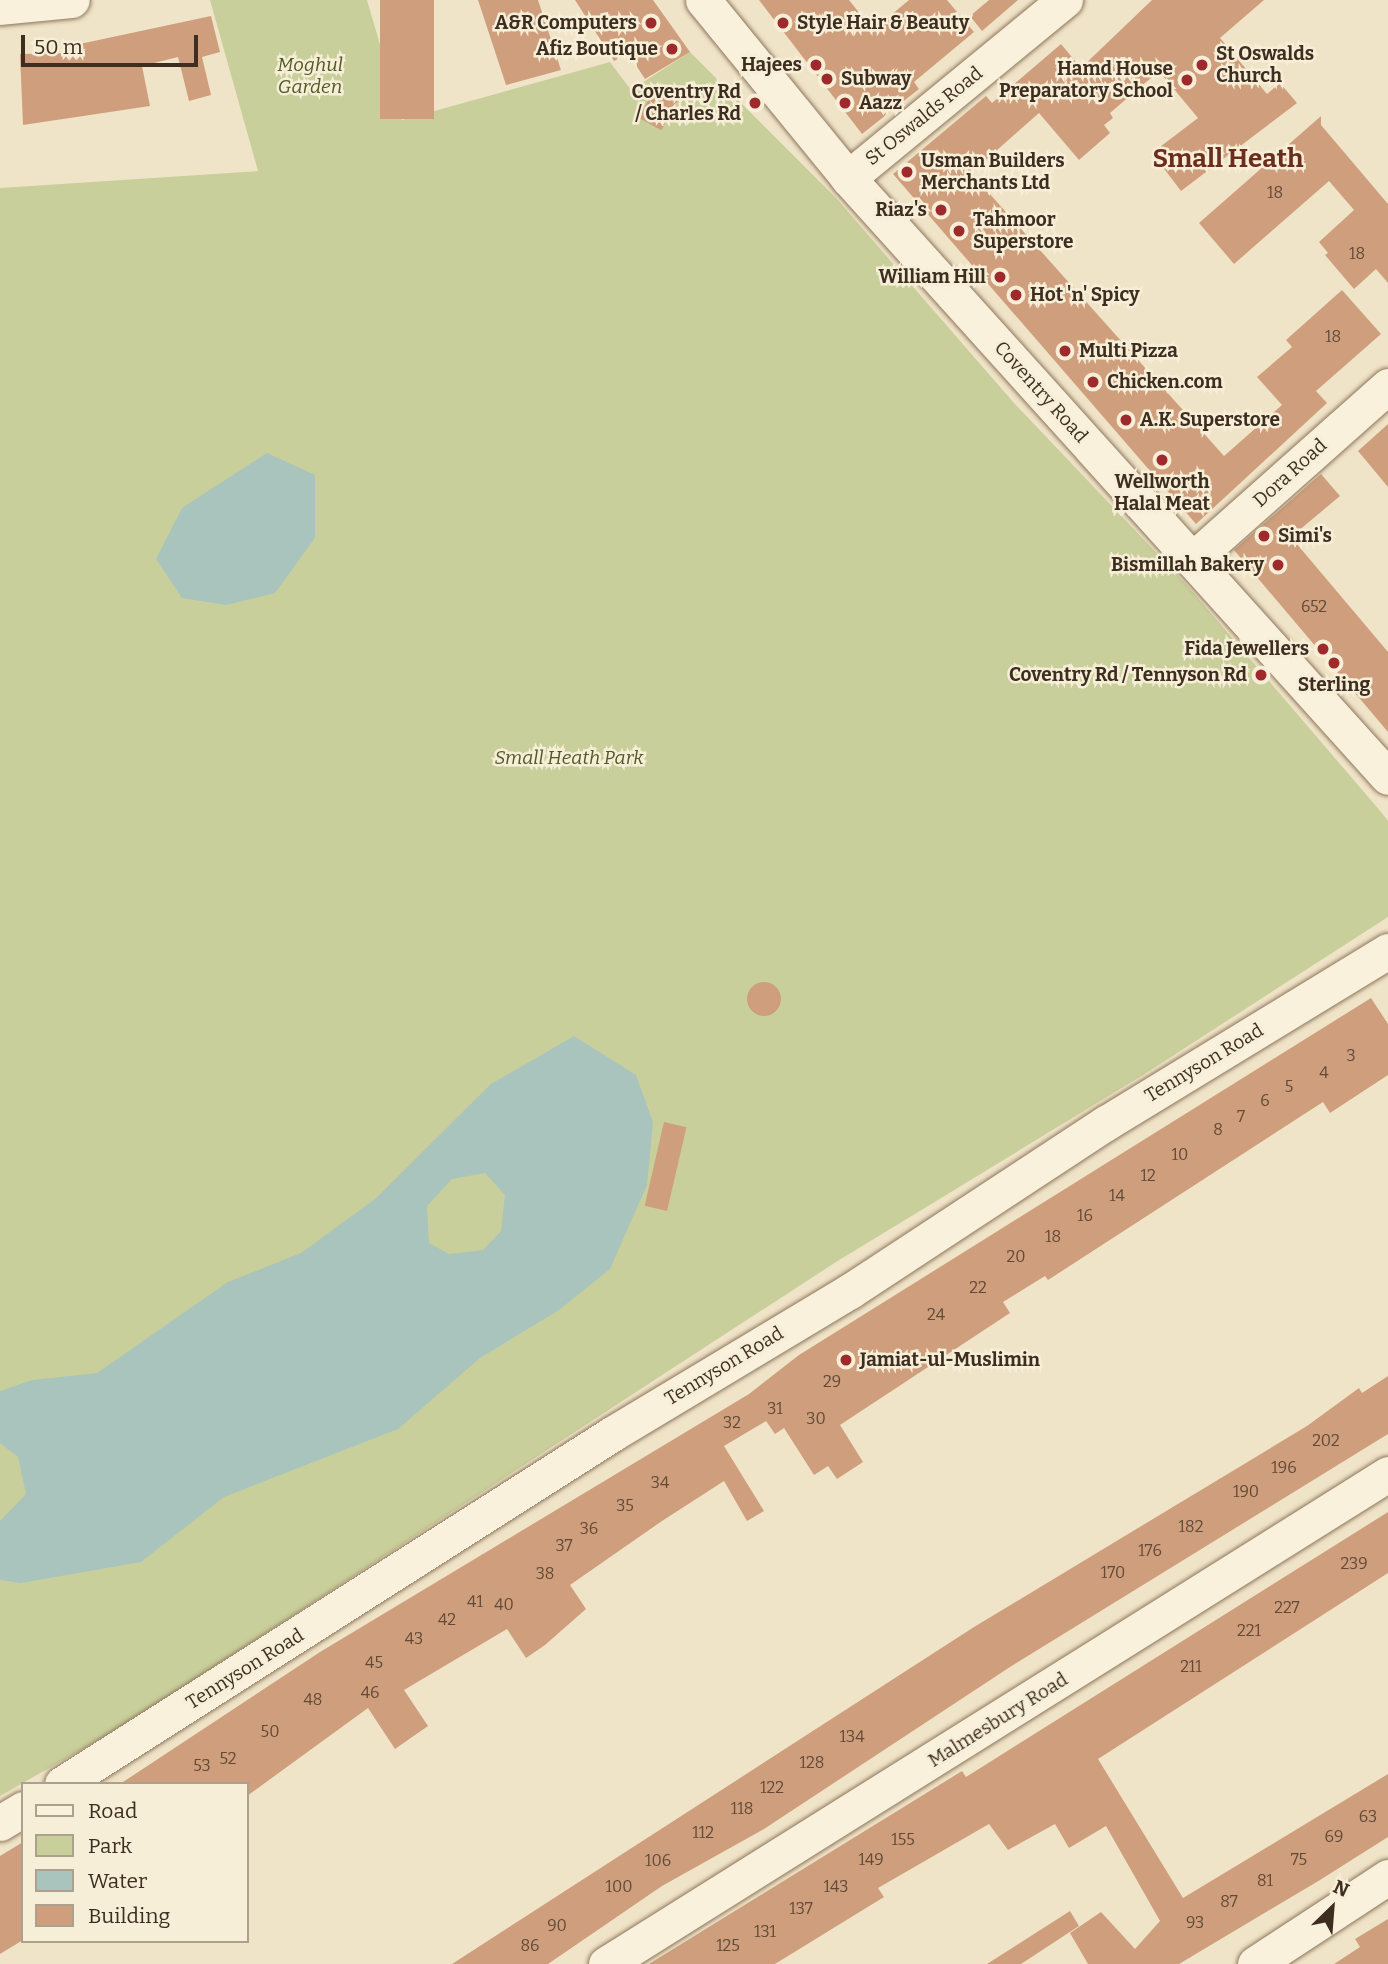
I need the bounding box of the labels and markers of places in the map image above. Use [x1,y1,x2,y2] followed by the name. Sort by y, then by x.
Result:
[495,12,637,34] place label: A&R Computers
[797,12,969,34] place label: Style Hair & Beauty
[643,15,659,31] marker: A&R Computers
[775,15,791,31] marker: Style Hair & Beauty
[536,38,658,60] place label: Afiz Boutique
[664,41,680,57] marker: Afiz Boutique
[1216,43,1314,87] place label: St Oswalds Church
[741,54,802,76] place label: Hajees
[808,57,824,73] marker: Hajees
[1194,57,1210,73] marker: St Oswalds Church
[999,58,1173,102] place label: Hamd House Preparatory School
[841,68,911,90] place label: Subway
[819,71,835,87] marker: Subway
[1179,72,1195,88] marker: Hamd House Preparatory School
[631,81,741,125] place label: Coventry Rd / Charles Rd
[859,92,902,114] place label: Aazz
[747,95,763,111] marker: Coventry Rd / Charles Rd
[837,95,853,111] marker: Aazz
[921,150,1065,194] place label: Usman Builders Merchants Ltd
[899,164,915,180] marker: Usman Builders Merchants Ltd
[875,199,927,221] place label: Riaz's
[933,202,949,218] marker: Riaz's
[973,209,1073,253] place label: Tahmoor Superstore
[951,223,967,239] marker: Tahmoor Superstore
[879,266,986,288] place label: William Hill
[992,269,1008,285] marker: William Hill
[1030,284,1140,306] place label: Hot 'n' Spicy
[1008,287,1024,303] marker: Hot 'n' Spicy
[1079,340,1178,362] place label: Multi Pizza
[1057,343,1073,359] marker: Multi Pizza
[1107,371,1223,393] place label: Chicken.com
[1085,374,1101,390] marker: Chicken.com
[1140,409,1280,431] place label: A.K. Superstore
[1118,412,1134,428] marker: A.K. Superstore
[1154,452,1170,468] marker: Wellworth Halal Meat
[1114,471,1210,515] place label: Wellworth Halal Meat
[1278,525,1332,547] place label: Simi's
[1256,528,1272,544] marker: Simi's
[1111,554,1264,576] place label: Bismillah Bakery
[1270,557,1286,573] marker: Bismillah Bakery
[1184,638,1309,660] place label: Fida Jewellers
[1315,641,1331,657] marker: Fida Jewellers
[1326,655,1342,671] marker: Sterling
[1009,664,1247,686] place label: Coventry Rd / Tennyson Rd
[1253,667,1269,683] marker: Coventry Rd / Tennyson Rd
[1298,674,1370,696] place label: Sterling
[860,1349,1040,1371] place label: Jamiat-ul-Muslimin
[838,1352,854,1368] marker: Jamiat-ul-Muslimin

